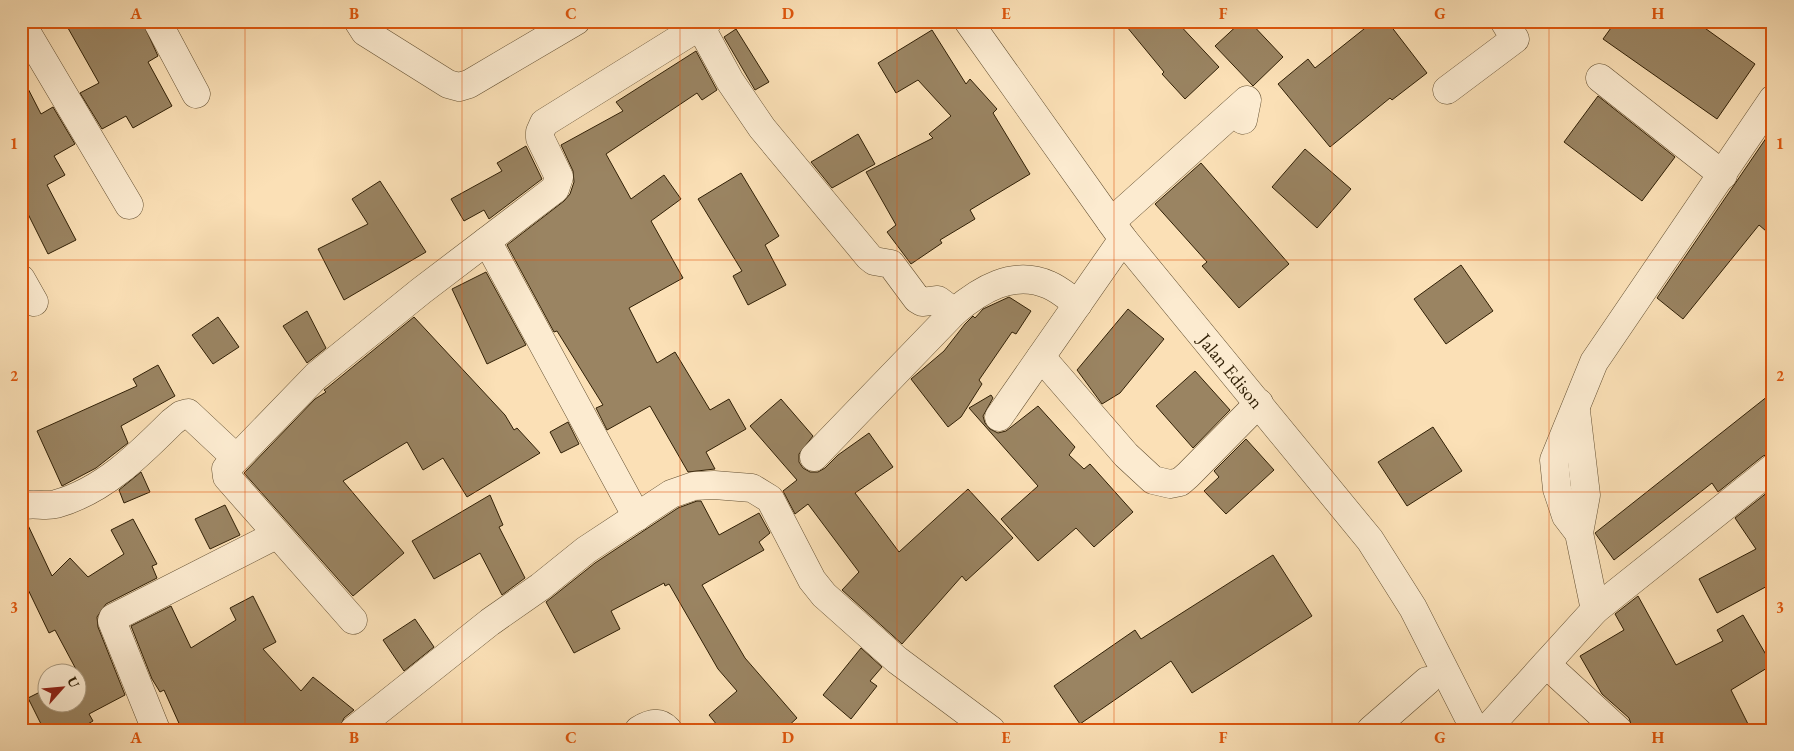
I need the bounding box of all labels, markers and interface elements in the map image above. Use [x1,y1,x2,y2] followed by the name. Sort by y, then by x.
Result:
[129,3,142,24] text: A
[349,3,359,24] text: B
[565,3,577,24] text: C
[782,3,794,24] text: D
[1001,3,1011,24] text: E
[1219,3,1228,24] text: F
[1434,3,1446,24] text: G
[1652,3,1665,24] text: H
[10,133,18,154] text: 1
[1776,133,1784,154] text: 1
[1192,326,1269,414] street label: Jalan Edison
[10,365,19,386] text: 2
[1776,365,1785,386] text: 2
[10,597,18,618] text: 3
[1776,597,1784,618] text: 3
[38,664,88,714] north arrow
[63,673,84,691] text: U
[129,727,142,748] text: A
[349,727,359,748] text: B
[565,727,577,748] text: C
[782,727,794,748] text: D
[1001,727,1011,748] text: E
[1219,727,1228,748] text: F
[1434,727,1446,748] text: G
[1652,727,1665,748] text: H

